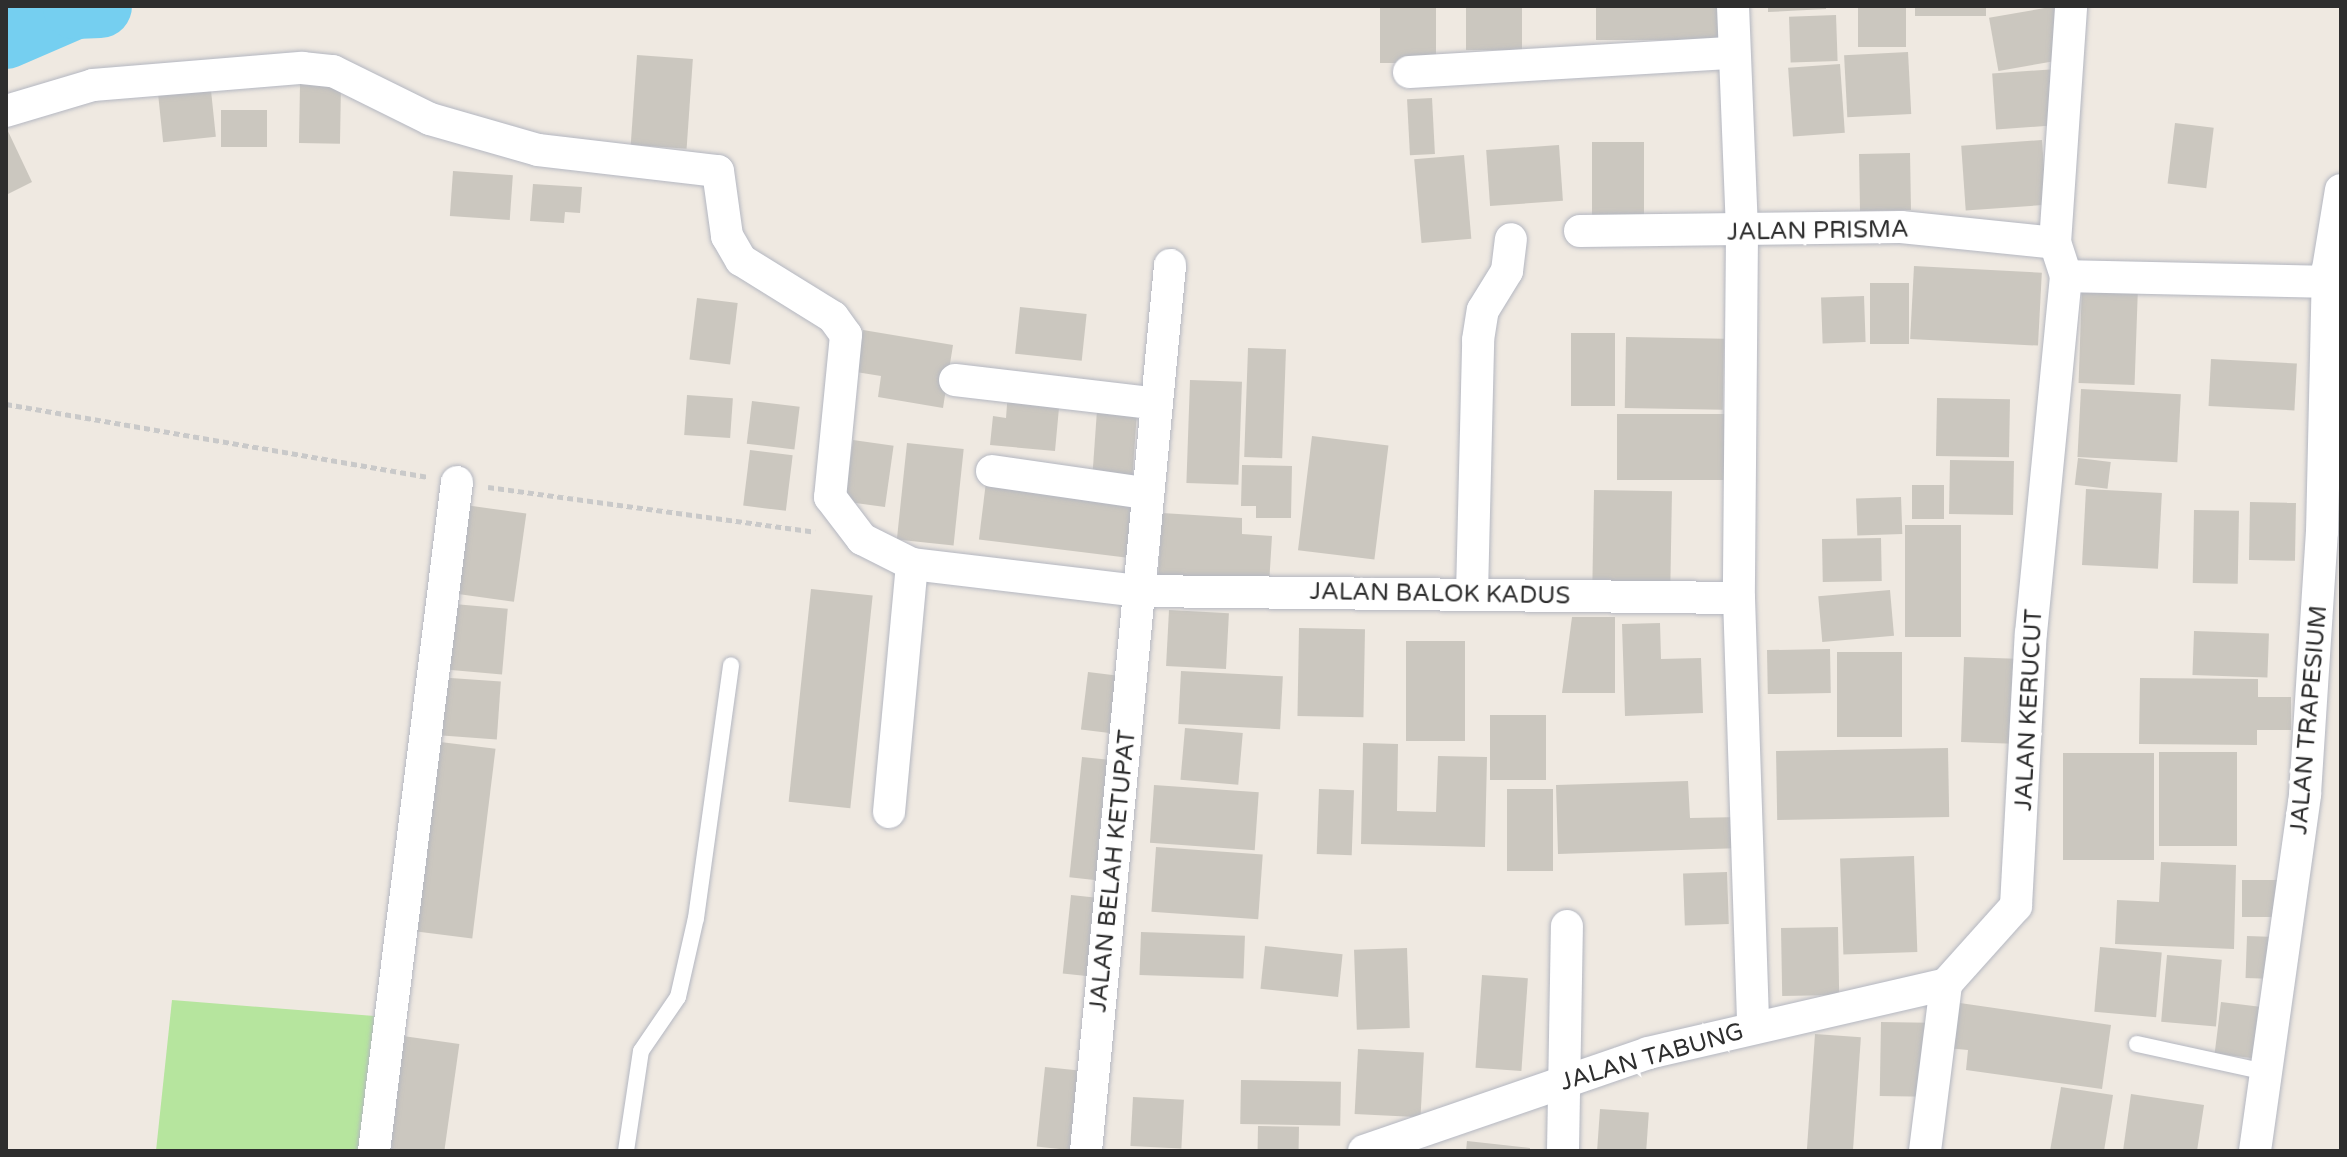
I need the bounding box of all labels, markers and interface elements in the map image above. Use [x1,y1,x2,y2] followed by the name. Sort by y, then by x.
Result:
[1727,215,1909,247] street label: JALAN PRISMA
[1310,577,1570,611] street label: JALAN BALOK KADUS
[2285,604,2333,836] street label: JALAN TRAPESIUM
[2009,608,2049,812] street label: JALAN KERUCUT
[1084,728,1142,1014] street label: JALAN BELAH KETUPAT
[1557,1017,1747,1097] street label: JALAN TABUNG

